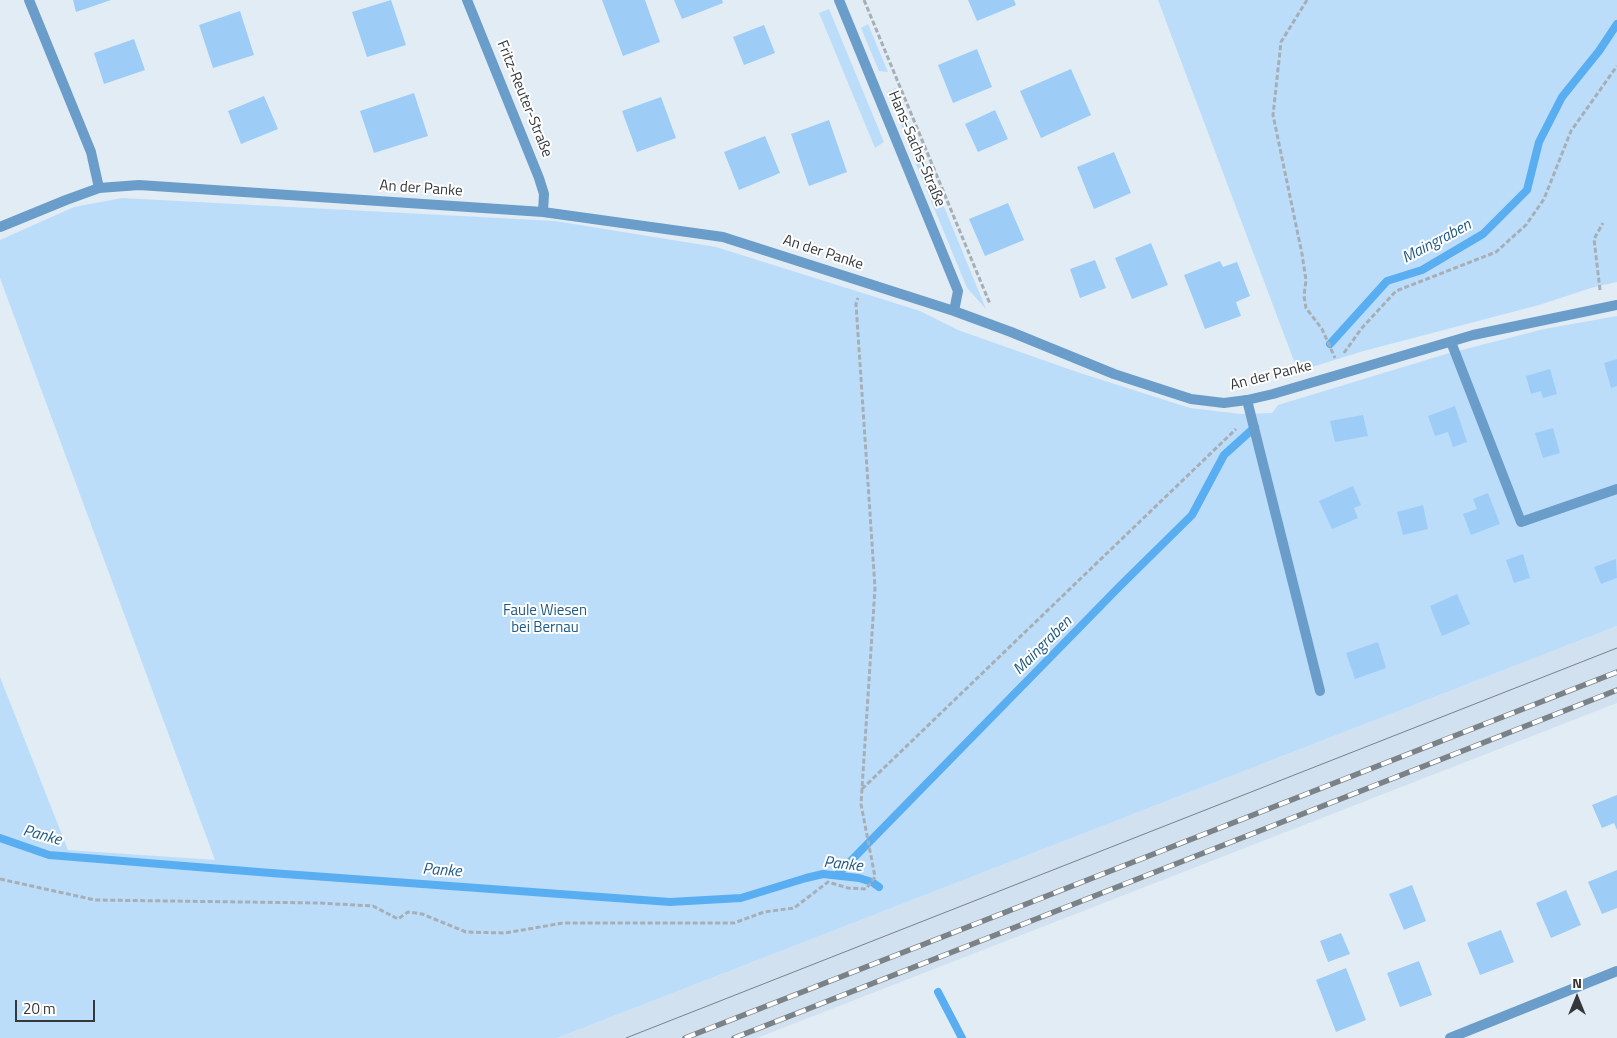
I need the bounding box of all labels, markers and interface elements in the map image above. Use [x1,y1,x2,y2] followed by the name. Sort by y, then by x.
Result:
[492,38,556,160] street label: Fritz-Reuter-Straße
[883,88,949,210] street label: Hans-Sachs-Straße
[379,177,463,201] street label: An der Panke
[1399,216,1475,268] water label: Maingraben
[781,232,865,274] street label: An der Panke
[1228,357,1314,395] street label: An der Panke
[503,602,587,637] park label: Faule Wiesen bei Bernau
[1010,613,1076,679] water label: Maingraben
[21,822,63,850] water label: Panke
[823,853,863,877] water label: Panke
[422,860,462,882] water label: Panke
[1572,972,1582,993] text: N
[1552,973,1602,1023] north arrow
[18,990,98,1022] scale bar
[23,997,56,1020] text: 20 m

